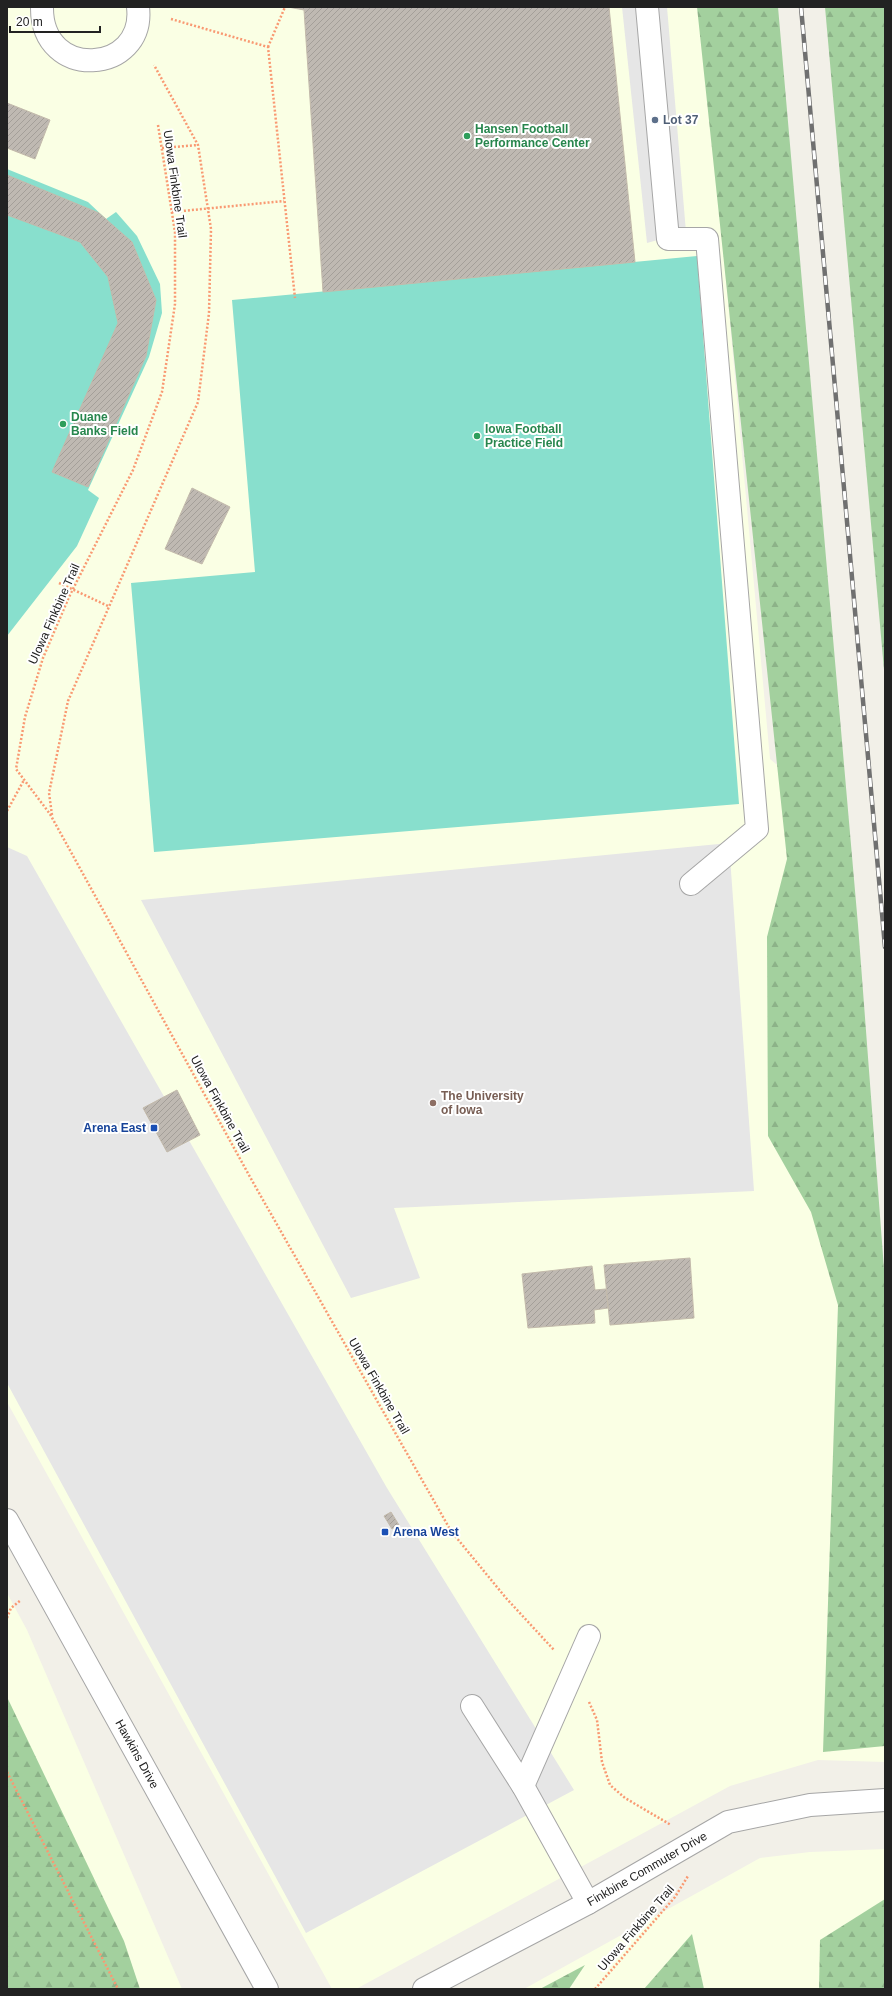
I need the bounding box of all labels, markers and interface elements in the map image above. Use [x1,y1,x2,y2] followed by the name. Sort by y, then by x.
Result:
[10,8,100,34] scale bar
[16,15,43,29] text: 20 m
[663,113,699,127] place label: Lot 37
[650,115,660,125] marker: Lot 37
[475,122,590,150] place label: Hansen Football Performance Center
[161,129,189,239] street label: UIowa Finkbine Trail
[462,131,472,141] marker: Hansen Football Performance Center
[71,410,138,438] place label: Duane Banks Field
[58,419,68,429] marker: Duane Banks Field
[485,422,563,450] place label: Iowa Football Practice Field
[472,431,482,441] marker: Iowa Football Practice Field
[25,561,83,667] street label: UIowa Finkbine Trail
[188,1053,252,1155] street label: UIowa Finkbine Trail
[441,1089,524,1117] place label: The University of Iowa
[428,1098,438,1108] marker: The University of Iowa
[83,1121,146,1135] place label: Arena East
[149,1123,159,1133] marker: Arena East
[346,1335,412,1437] street label: UIowa Finkbine Trail
[393,1525,459,1539] place label: Arena West
[380,1527,390,1537] marker: Arena West
[112,1717,162,1791] street label: Hawkins Drive
[585,1829,710,1909] street label: Finkbine Commuter Drive
[595,1882,677,1974] street label: UIowa Finkbine Trail

